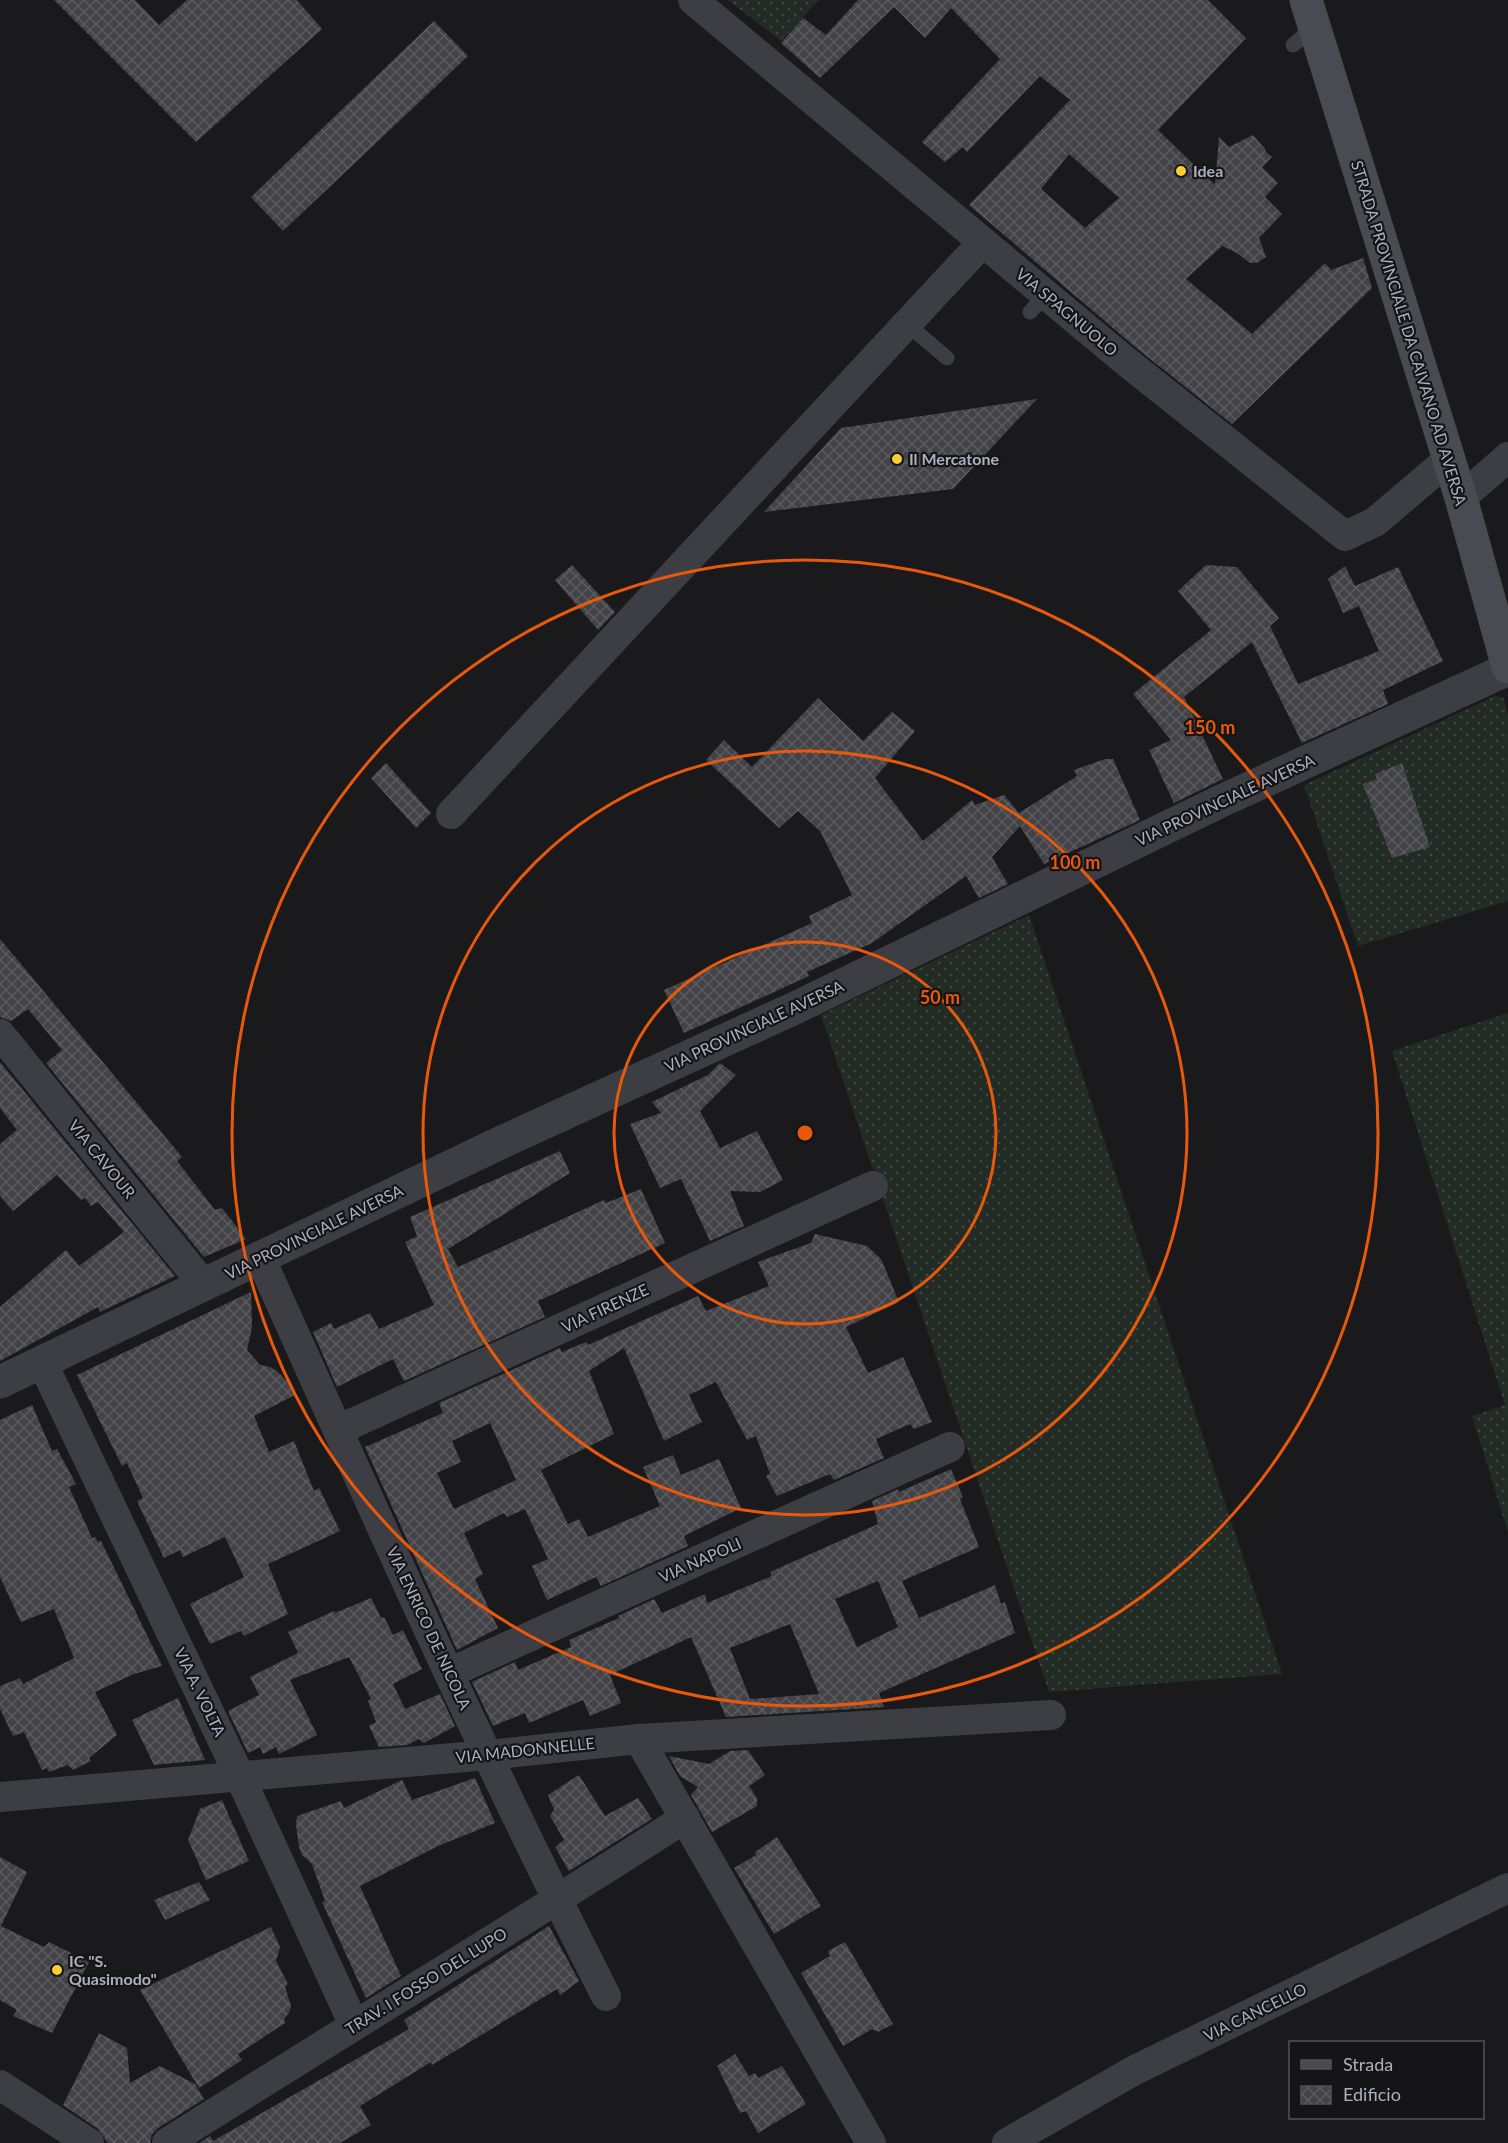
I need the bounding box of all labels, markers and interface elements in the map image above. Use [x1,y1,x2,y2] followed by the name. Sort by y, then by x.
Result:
[1348,158,1471,508] street label: STRADA PROVINCIALE DA CAIVANO AD AVERSA
[1193,161,1223,180] place label: Idea
[1174,164,1188,178] marker: Idea
[1013,264,1122,360] street label: VIA SPAGNUOLO
[909,449,999,468] place label: Il Mercatone
[890,452,904,466] marker: Il Mercatone
[1185,716,1235,738] text: 150 m
[1132,750,1318,849] street label: VIA PROVINCIALE AVERSA
[1050,851,1100,873] text: 100 m
[661,976,847,1075] street label: VIA PROVINCIALE AVERSA
[920,986,960,1008] text: 50 m
[65,1116,140,1202] street label: VIA CAVOUR
[795,1123,815,1143] centre of rings
[222,1180,406,1283] street label: VIA PROVINCIALE AVERSA
[558,1279,651,1336] street label: VIA FIRENZE
[656,1533,744,1586] street label: VIA NAPOLI
[383,1543,476,1712] street label: VIA ENRICO DE NICOLA
[171,1644,230,1739] street label: VIA A. VOLTA
[454,1733,595,1766] street label: VIA MADONNELLE
[341,1923,510,2038] street label: TRAV. I FOSSO DEL LUPO
[69,1951,157,1988] place label: IC "S. Quasimodo"
[50,1963,64,1977] marker: IC "S. Quasimodo"
[1200,1978,1309,2045] street label: VIA CANCELLO
[1289,2041,1484,2119] legend
[1343,2053,1393,2075] text: Strada
[1343,2083,1401,2105] text: Edificio

